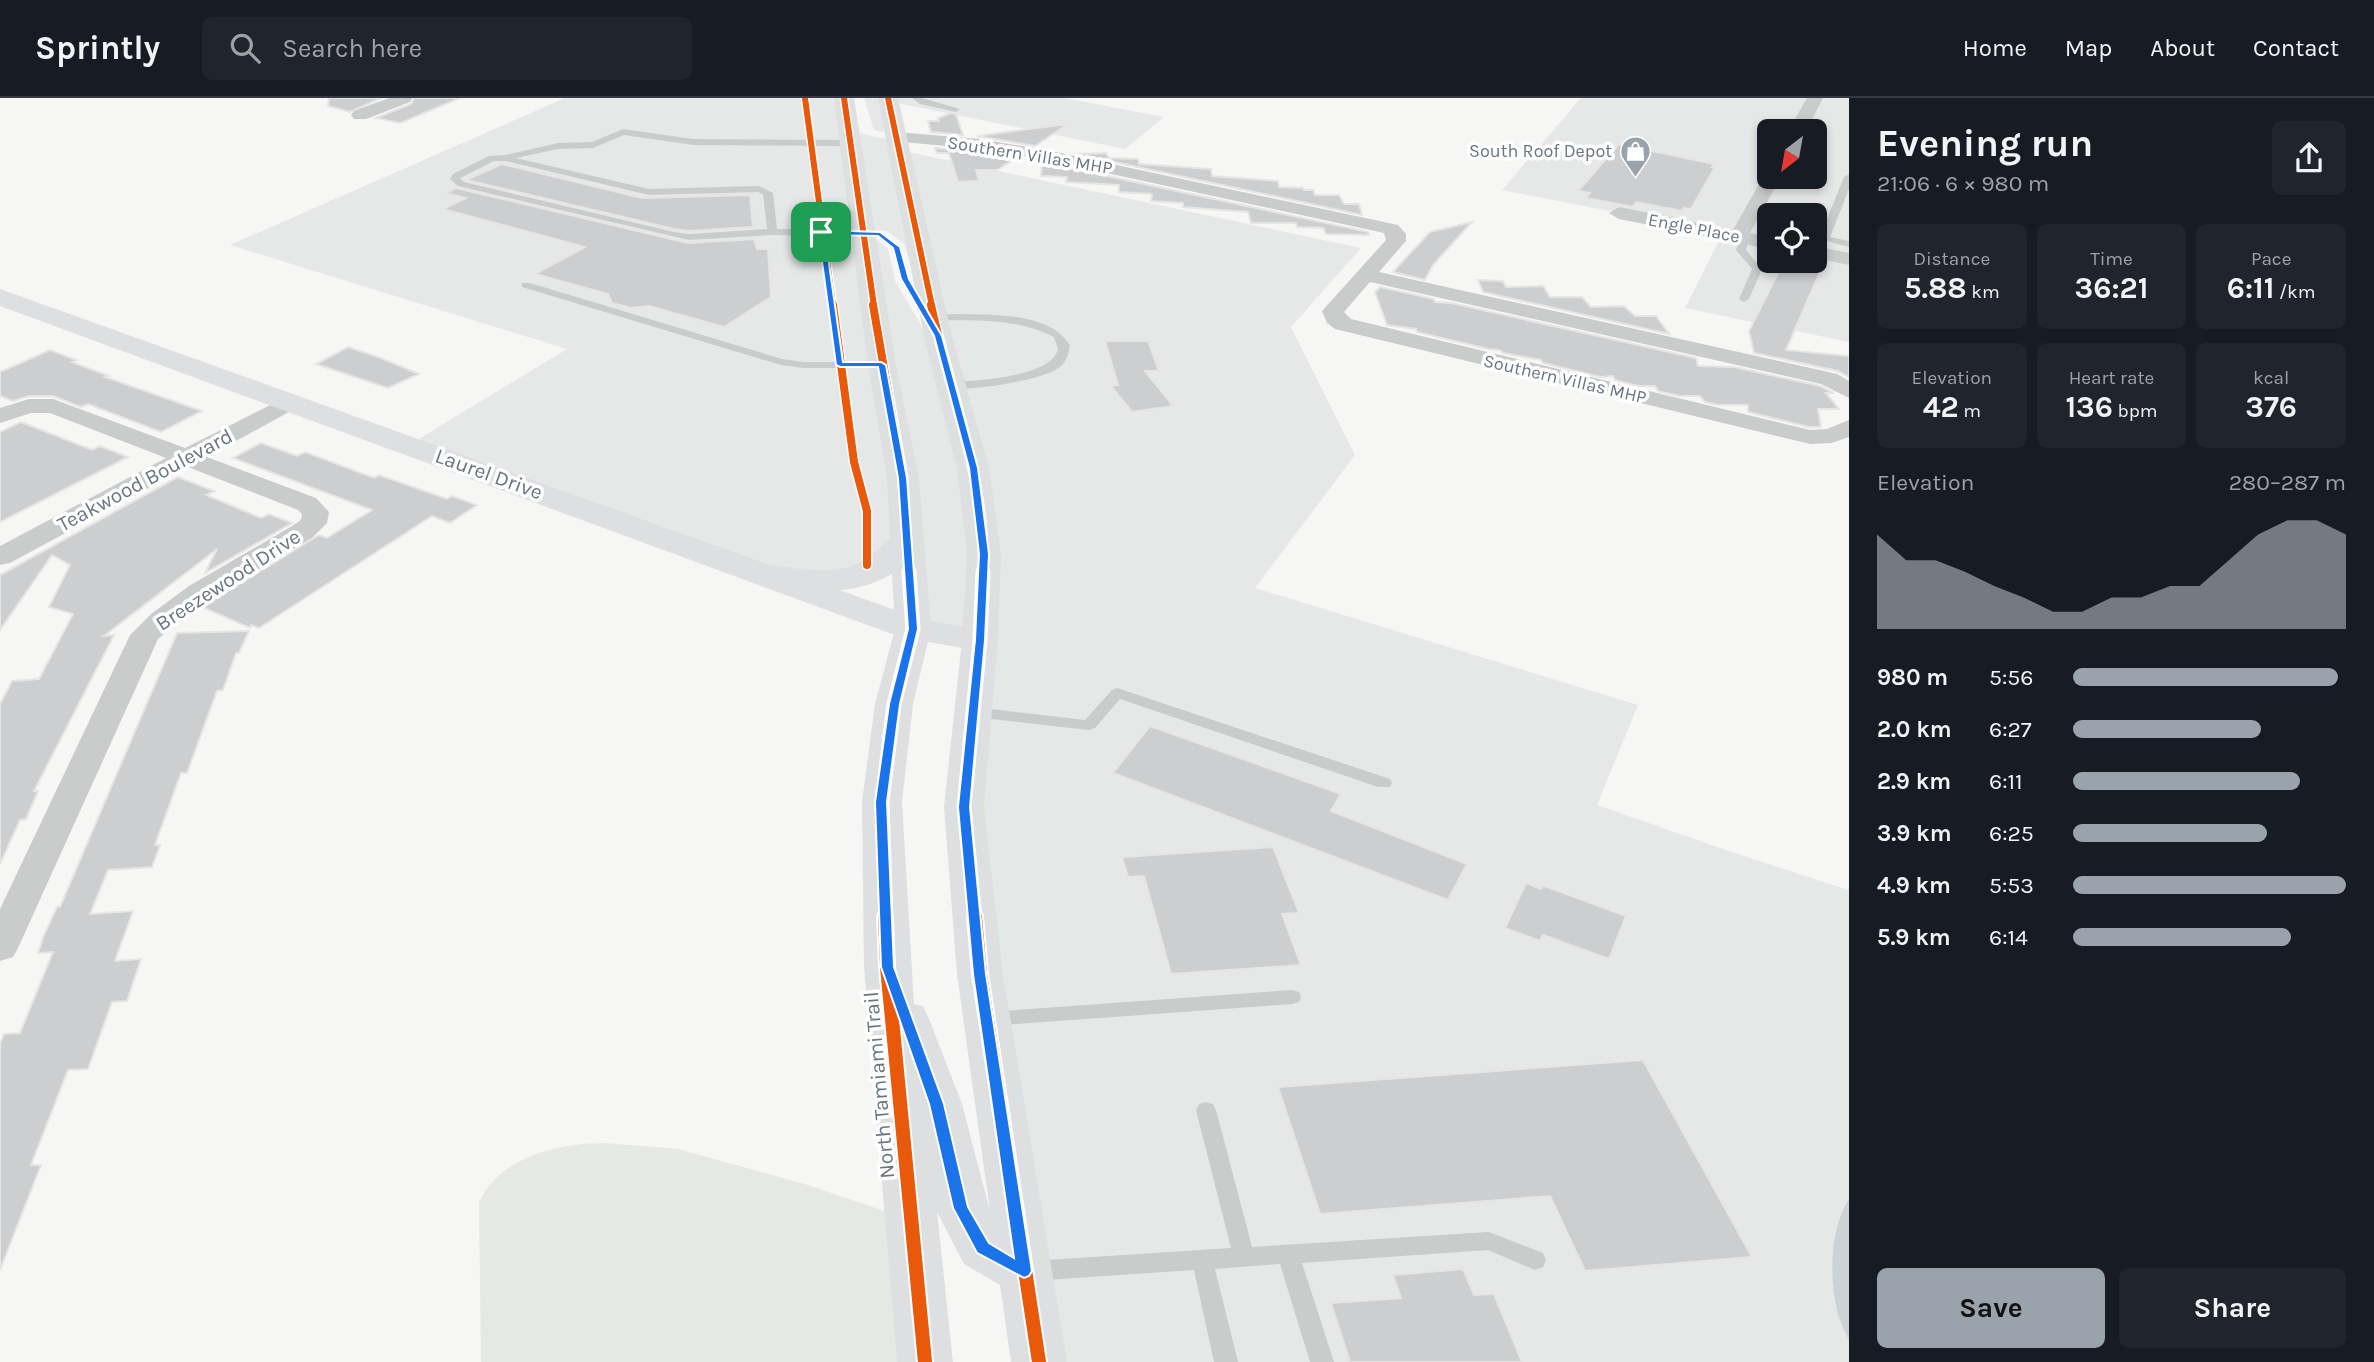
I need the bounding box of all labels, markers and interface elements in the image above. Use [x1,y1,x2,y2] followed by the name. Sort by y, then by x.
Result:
[202,17,692,80] search box
[35,29,160,67] text: Sprintly
[226,29,264,67] icon: search
[282,33,422,64] text: Search here
[1963,34,2027,62] text: Home
[2065,34,2112,62] text: Map
[2150,34,2215,62] text: About
[2253,34,2339,62] text: Contact
[1757,119,1827,189] north arrow
[1757,119,1827,273] map controls
[1877,121,2093,166] text: Evening run
[2272,121,2346,195] button: share
[946,131,1114,179] street label: Southern Villas MHP
[1618,134,1652,178] shop icon: South Roof Depot
[1469,140,1612,162] place label: South Roof Depot
[1877,170,2049,197] text: 21:06 · 6 × 980 m
[791,202,851,262] pin
[1757,203,1827,273] button: locate
[1646,208,1742,248] street label: Engle Place
[802,213,840,251] icon: arrive
[1913,248,1990,270] text: Distance
[2090,248,2133,270] text: Time
[2251,248,2291,270] text: Pace
[1904,270,1967,306] text: 5.88
[2075,270,2148,306] text: 36:21
[2227,270,2274,306] text: 6:11
[1967,281,2000,303] text: km
[2274,281,2316,303] text: /km
[1481,350,1649,408] street label: Southern Villas MHP
[1912,367,1992,389] text: Elevation
[2069,367,2154,389] text: Heart rate
[2253,367,2289,389] text: kcal
[1923,389,1959,425] text: 42
[2065,389,2113,425] text: 136
[2245,389,2297,425] text: 376
[1959,400,1981,422] text: m
[2113,400,2158,422] text: bpm
[53,424,237,536] street label: Teakwood Boulevard
[432,444,546,504] street label: Laurel Drive
[1877,469,1974,496] text: Elevation
[2229,469,2346,496] text: 280–287 m
[151,524,305,636] street label: Breezewood Drive
[1877,664,1948,691] text: 980 m
[1989,664,2033,691] text: 5:56
[1877,716,1952,743] text: 2.0 km
[1989,716,2032,743] text: 6:27
[1877,768,1951,795] text: 2.9 km
[1989,768,2023,795] text: 6:11
[1877,820,1952,847] text: 3.9 km
[1989,820,2034,847] text: 6:25
[1877,872,1951,899] text: 4.9 km
[1989,872,2034,899] text: 5:53
[1877,924,1951,951] text: 5.9 km
[1989,924,2028,951] text: 6:14
[859,990,899,1180] street label: North Tamiami Trail
[1877,1268,2105,1348] button: Save
[2119,1268,2346,1348] button: Share

